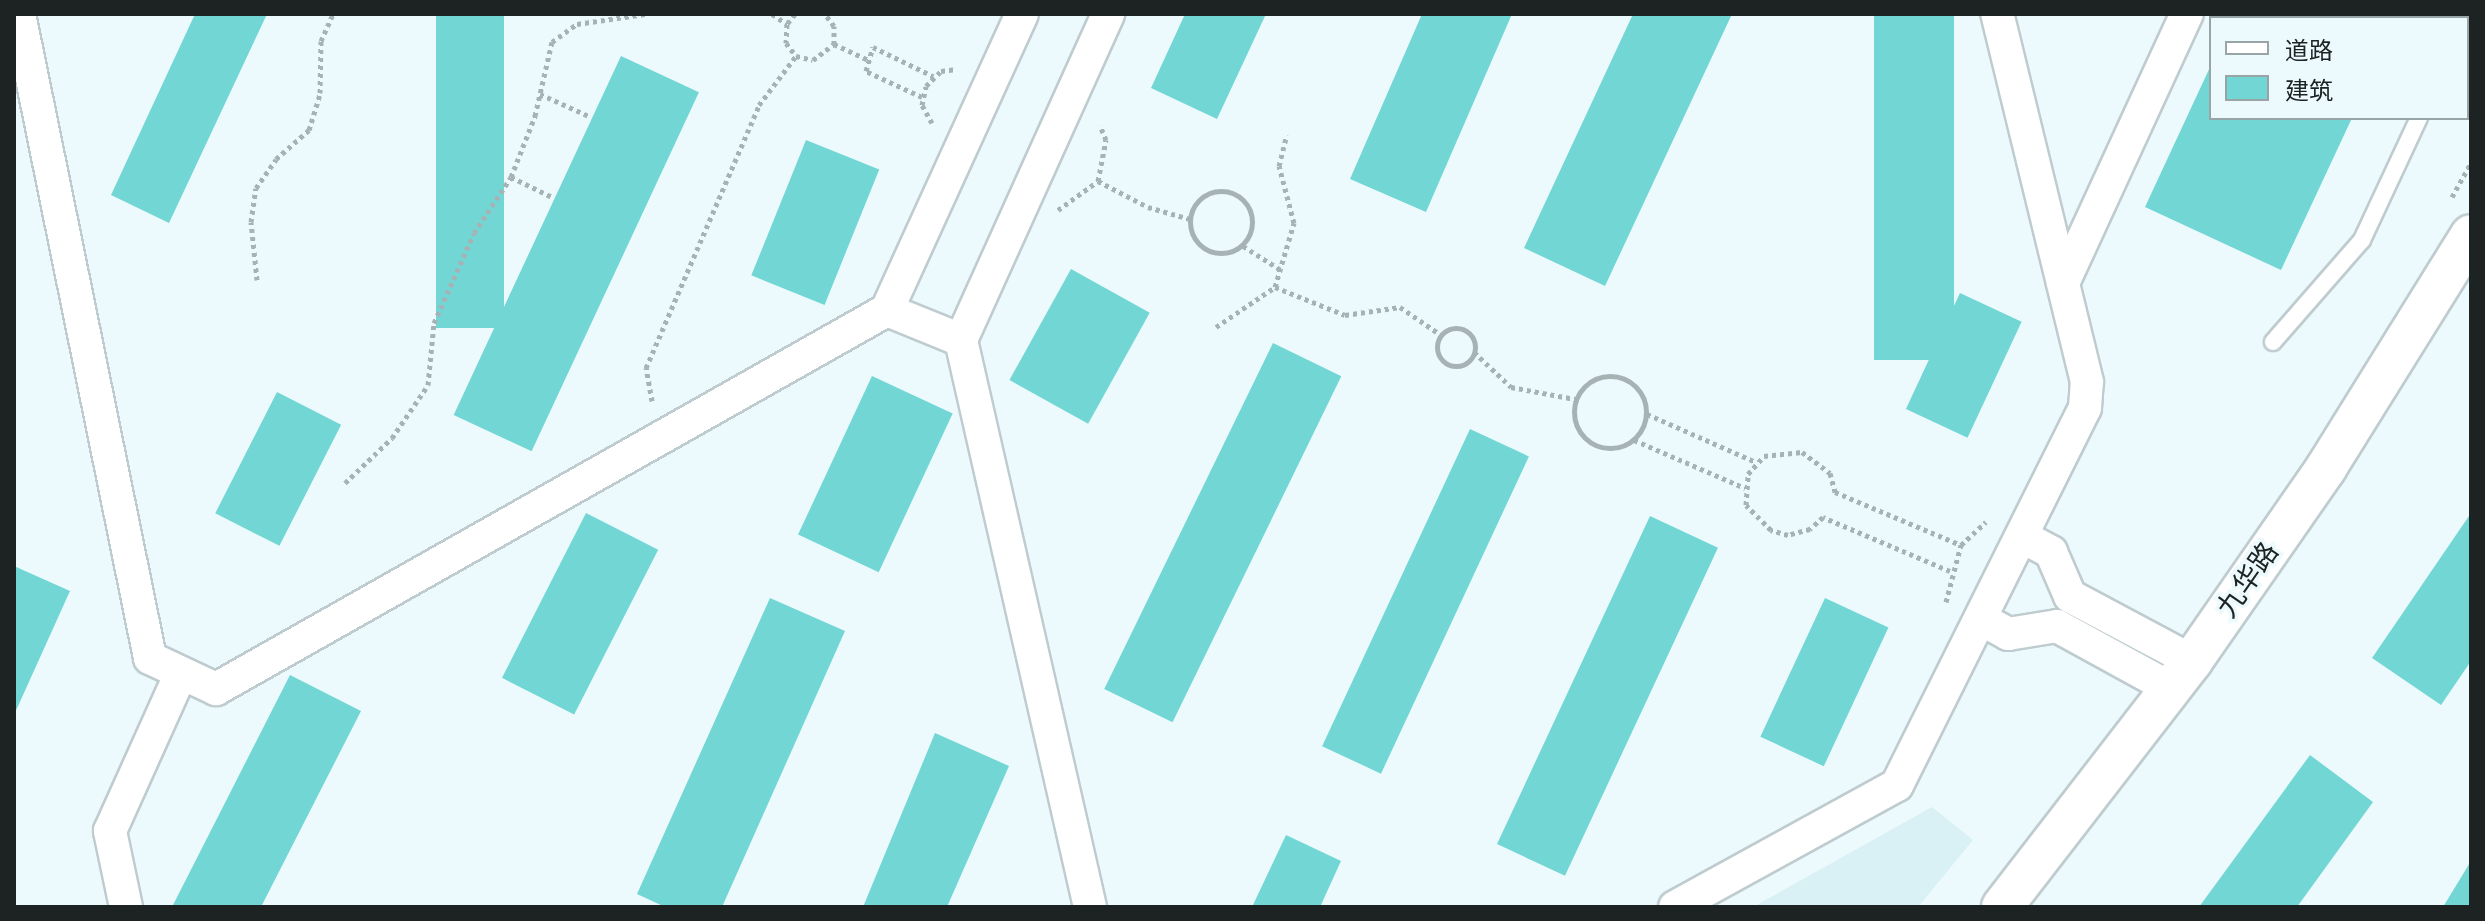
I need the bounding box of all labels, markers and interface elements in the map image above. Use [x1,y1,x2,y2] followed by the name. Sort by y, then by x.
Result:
[2209,16,2469,120] legend
[2285,37,2333,65] text: 道路
[2285,77,2333,105] text: 建筑
[2210,536,2286,624] street label: 九华路

